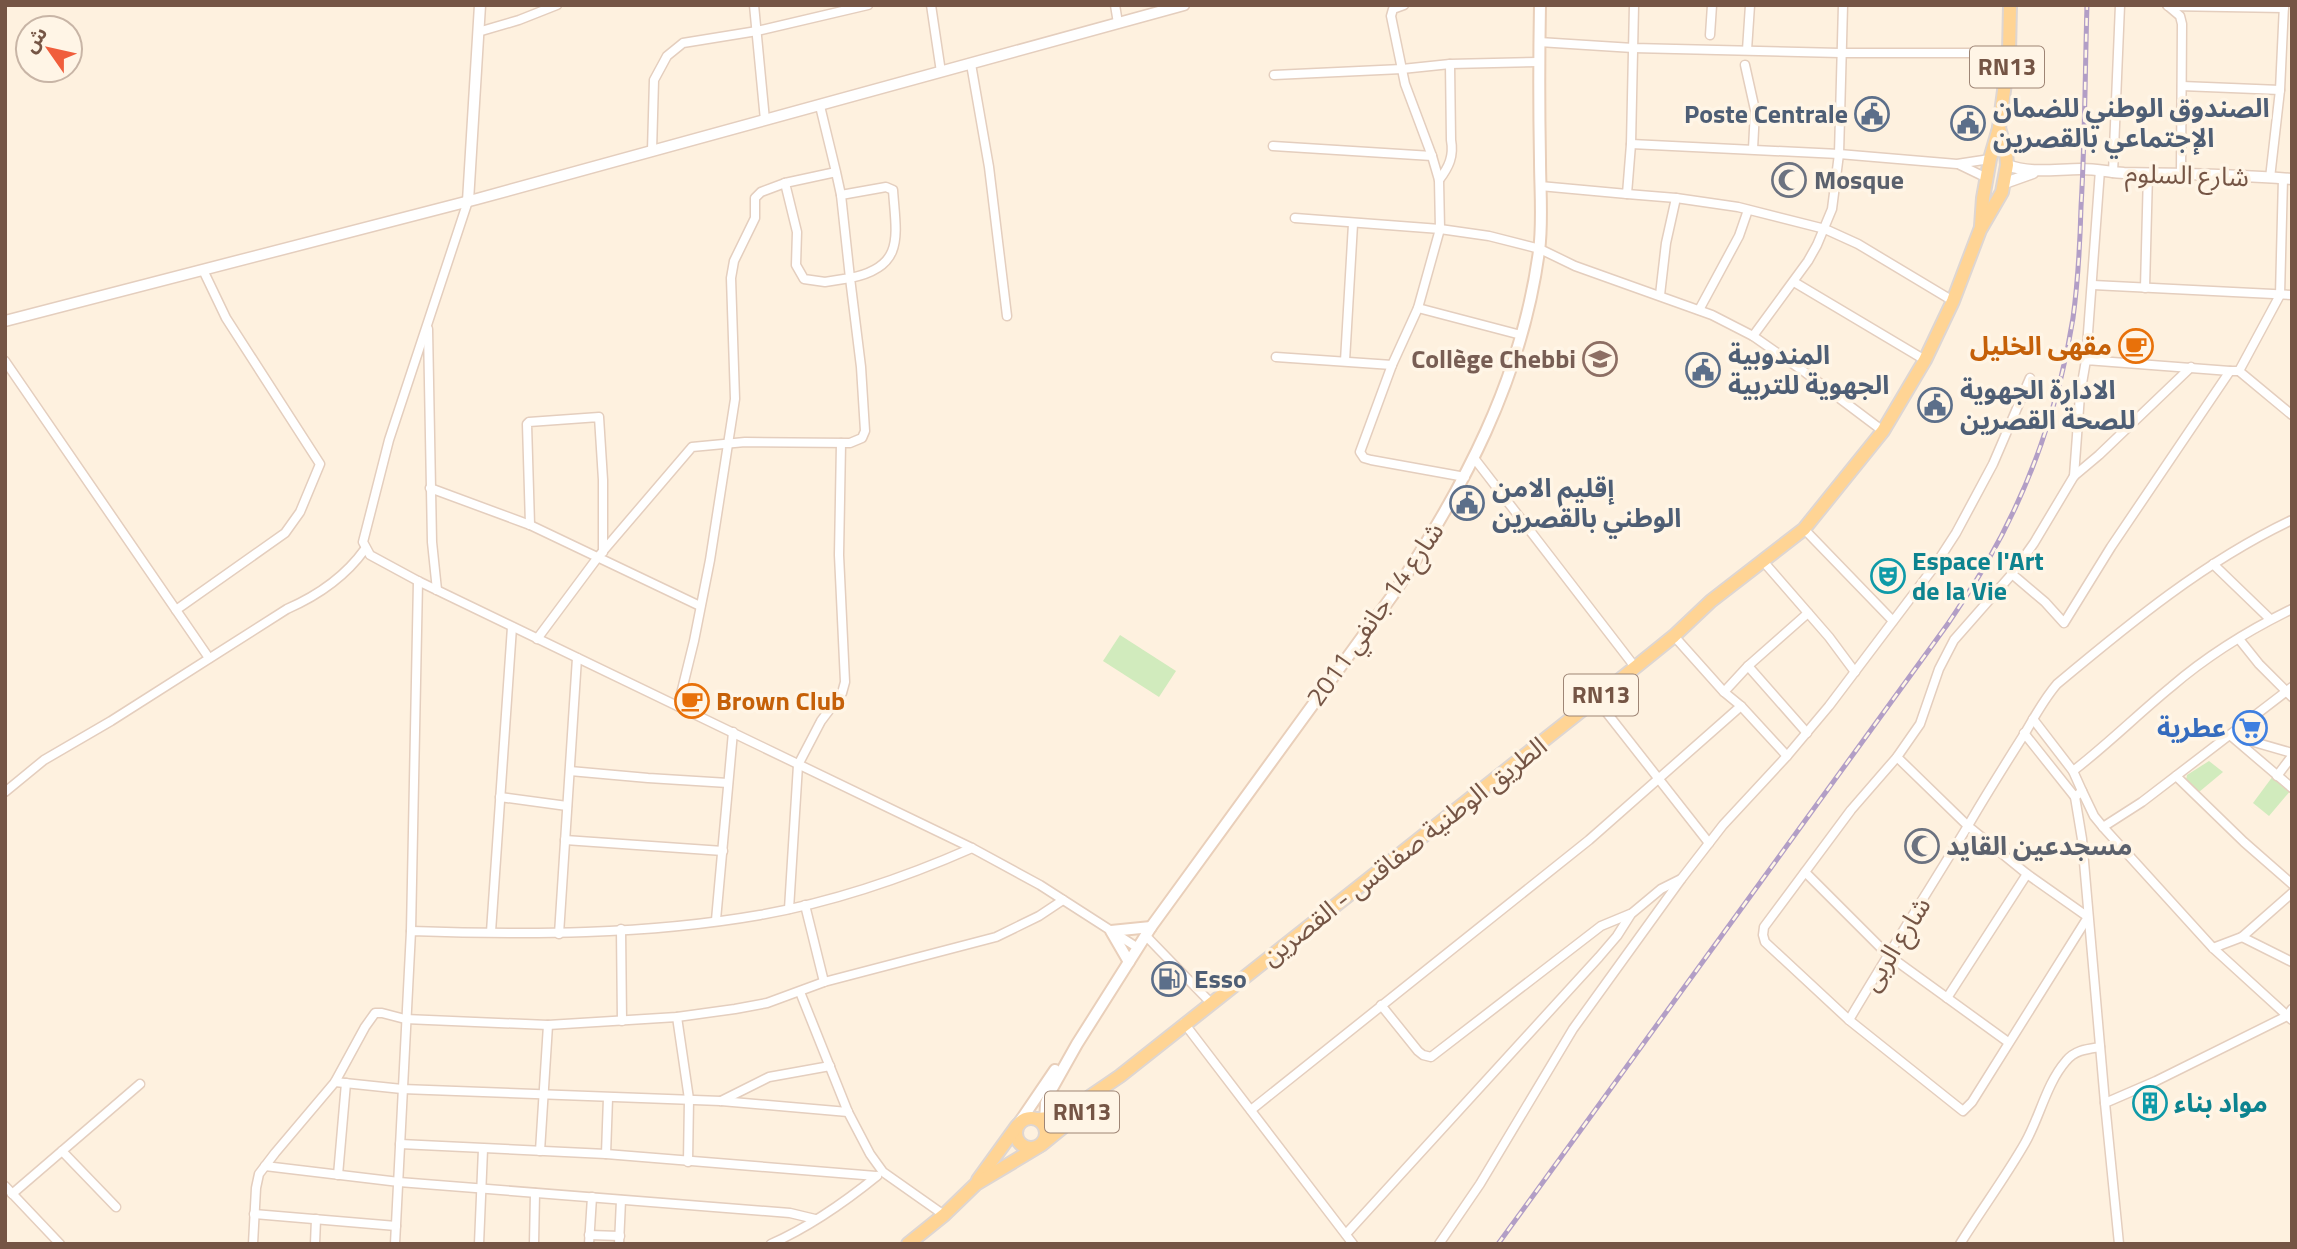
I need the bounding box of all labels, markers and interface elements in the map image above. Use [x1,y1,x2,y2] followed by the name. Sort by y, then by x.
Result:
[14,14,84,84] north arrow
[15,20,54,58] text: ش
[1970,46,2044,88] road number: RN13
[1993,88,2270,159] place label: الصندوق الوطني للضمان الإجتماعي بالقصرين
[1684,94,1848,133] place label: Poste Centrale
[1853,95,1891,133] public building icon: Poste Centrale
[1949,104,1987,142] public building icon: الصندوق الوطني للضمان الإجتماعي بالقصرين
[2124,153,2250,197] street label: شارع السلوم
[1814,160,1904,199] place label: Mosque
[1770,161,1808,199] mosque icon: Mosque
[1970,326,2112,365] place label: مقهى الخليل
[2117,327,2155,365] cafe icon: مقهى الخليل
[1728,335,1889,404] place label: المندوبية الجهوية للتربية
[1411,339,1576,378] place label: Collège Chebbi
[1581,340,1619,378] school or university icon: Collège Chebbi
[1684,351,1722,389] public building icon: المندوبية الجهوية للتربية
[1960,370,2136,439] place label: الادارة الجهوية للصحة القصرين
[1916,386,1954,424] public building icon: الادارة الجهوية للصحة القصرين
[1492,468,1681,539] place label: إقليم الامن الوطني بالقصرين
[1448,484,1486,522] public building icon: إقليم الامن الوطني بالقصرين
[1296,514,1454,714] street label: شارع 14 جانفي 2011
[1912,541,2044,610] place label: Espace l'Art de la Vie
[1869,557,1907,595] theatre icon: Espace l'Art de la Vie
[1564,674,1638,716] road number: RN13
[716,681,845,720] place label: Brown Club
[673,682,711,720] cafe icon: Brown Club
[2157,708,2226,747] place label: عطرية
[2231,709,2269,747] supermarket icon: عطرية
[1252,726,1555,975] street label: الطريق الوطنية صفاقس - القصرين
[1946,826,2132,865] place label: مسجدعين القايد
[1903,827,1941,865] mosque icon: مسجدعين القايد
[1851,889,1940,999] street label: شارع الربى
[1194,959,1247,998] place label: Esso
[1150,960,1188,998] fuel station icon: Esso
[2174,1083,2268,1122] place label: مواد بناء
[2131,1084,2169,1122] building icon: مواد بناء
[1045,1092,1119,1132] road number: RN13

